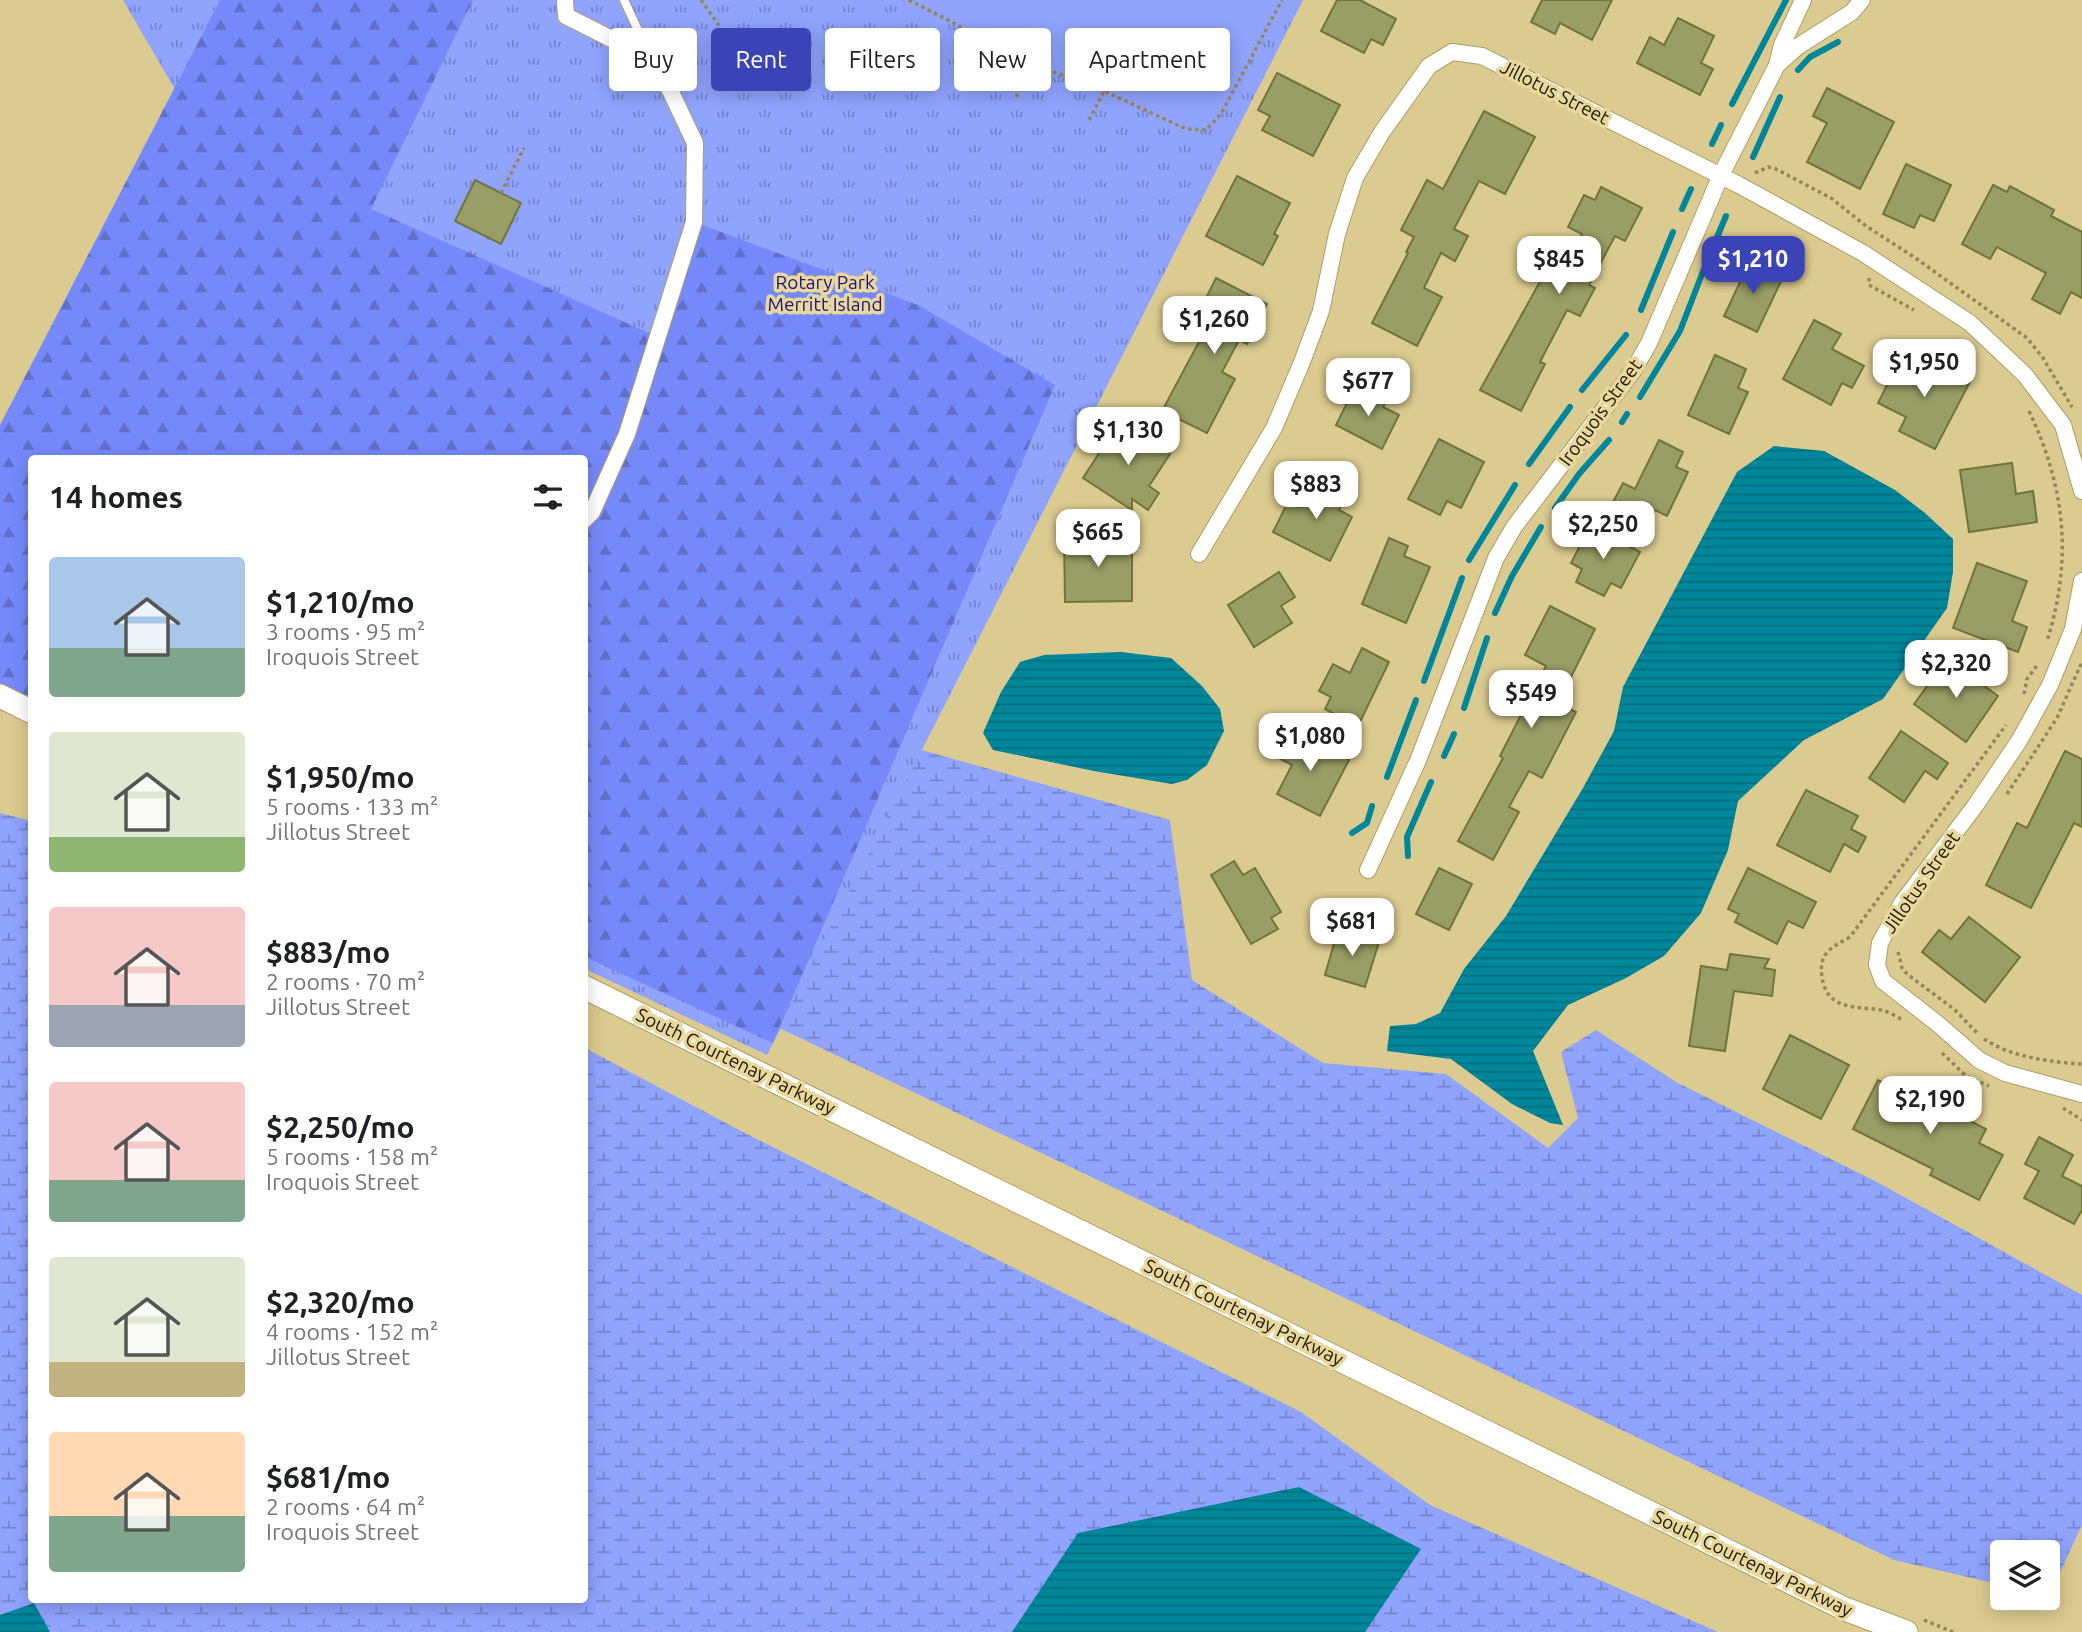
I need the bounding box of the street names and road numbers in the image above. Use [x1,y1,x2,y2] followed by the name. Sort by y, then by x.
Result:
[1497,55,1613,129] street label: Jillotus Street
[1554,354,1646,470] street label: Iroquois Street
[1878,827,1964,937] street label: Jillotus Street
[633,1003,839,1119] street label: South Courtenay Parkway
[1141,1254,1347,1370] street label: South Courtenay Parkway
[1650,1505,1856,1621] street label: South Courtenay Parkway

